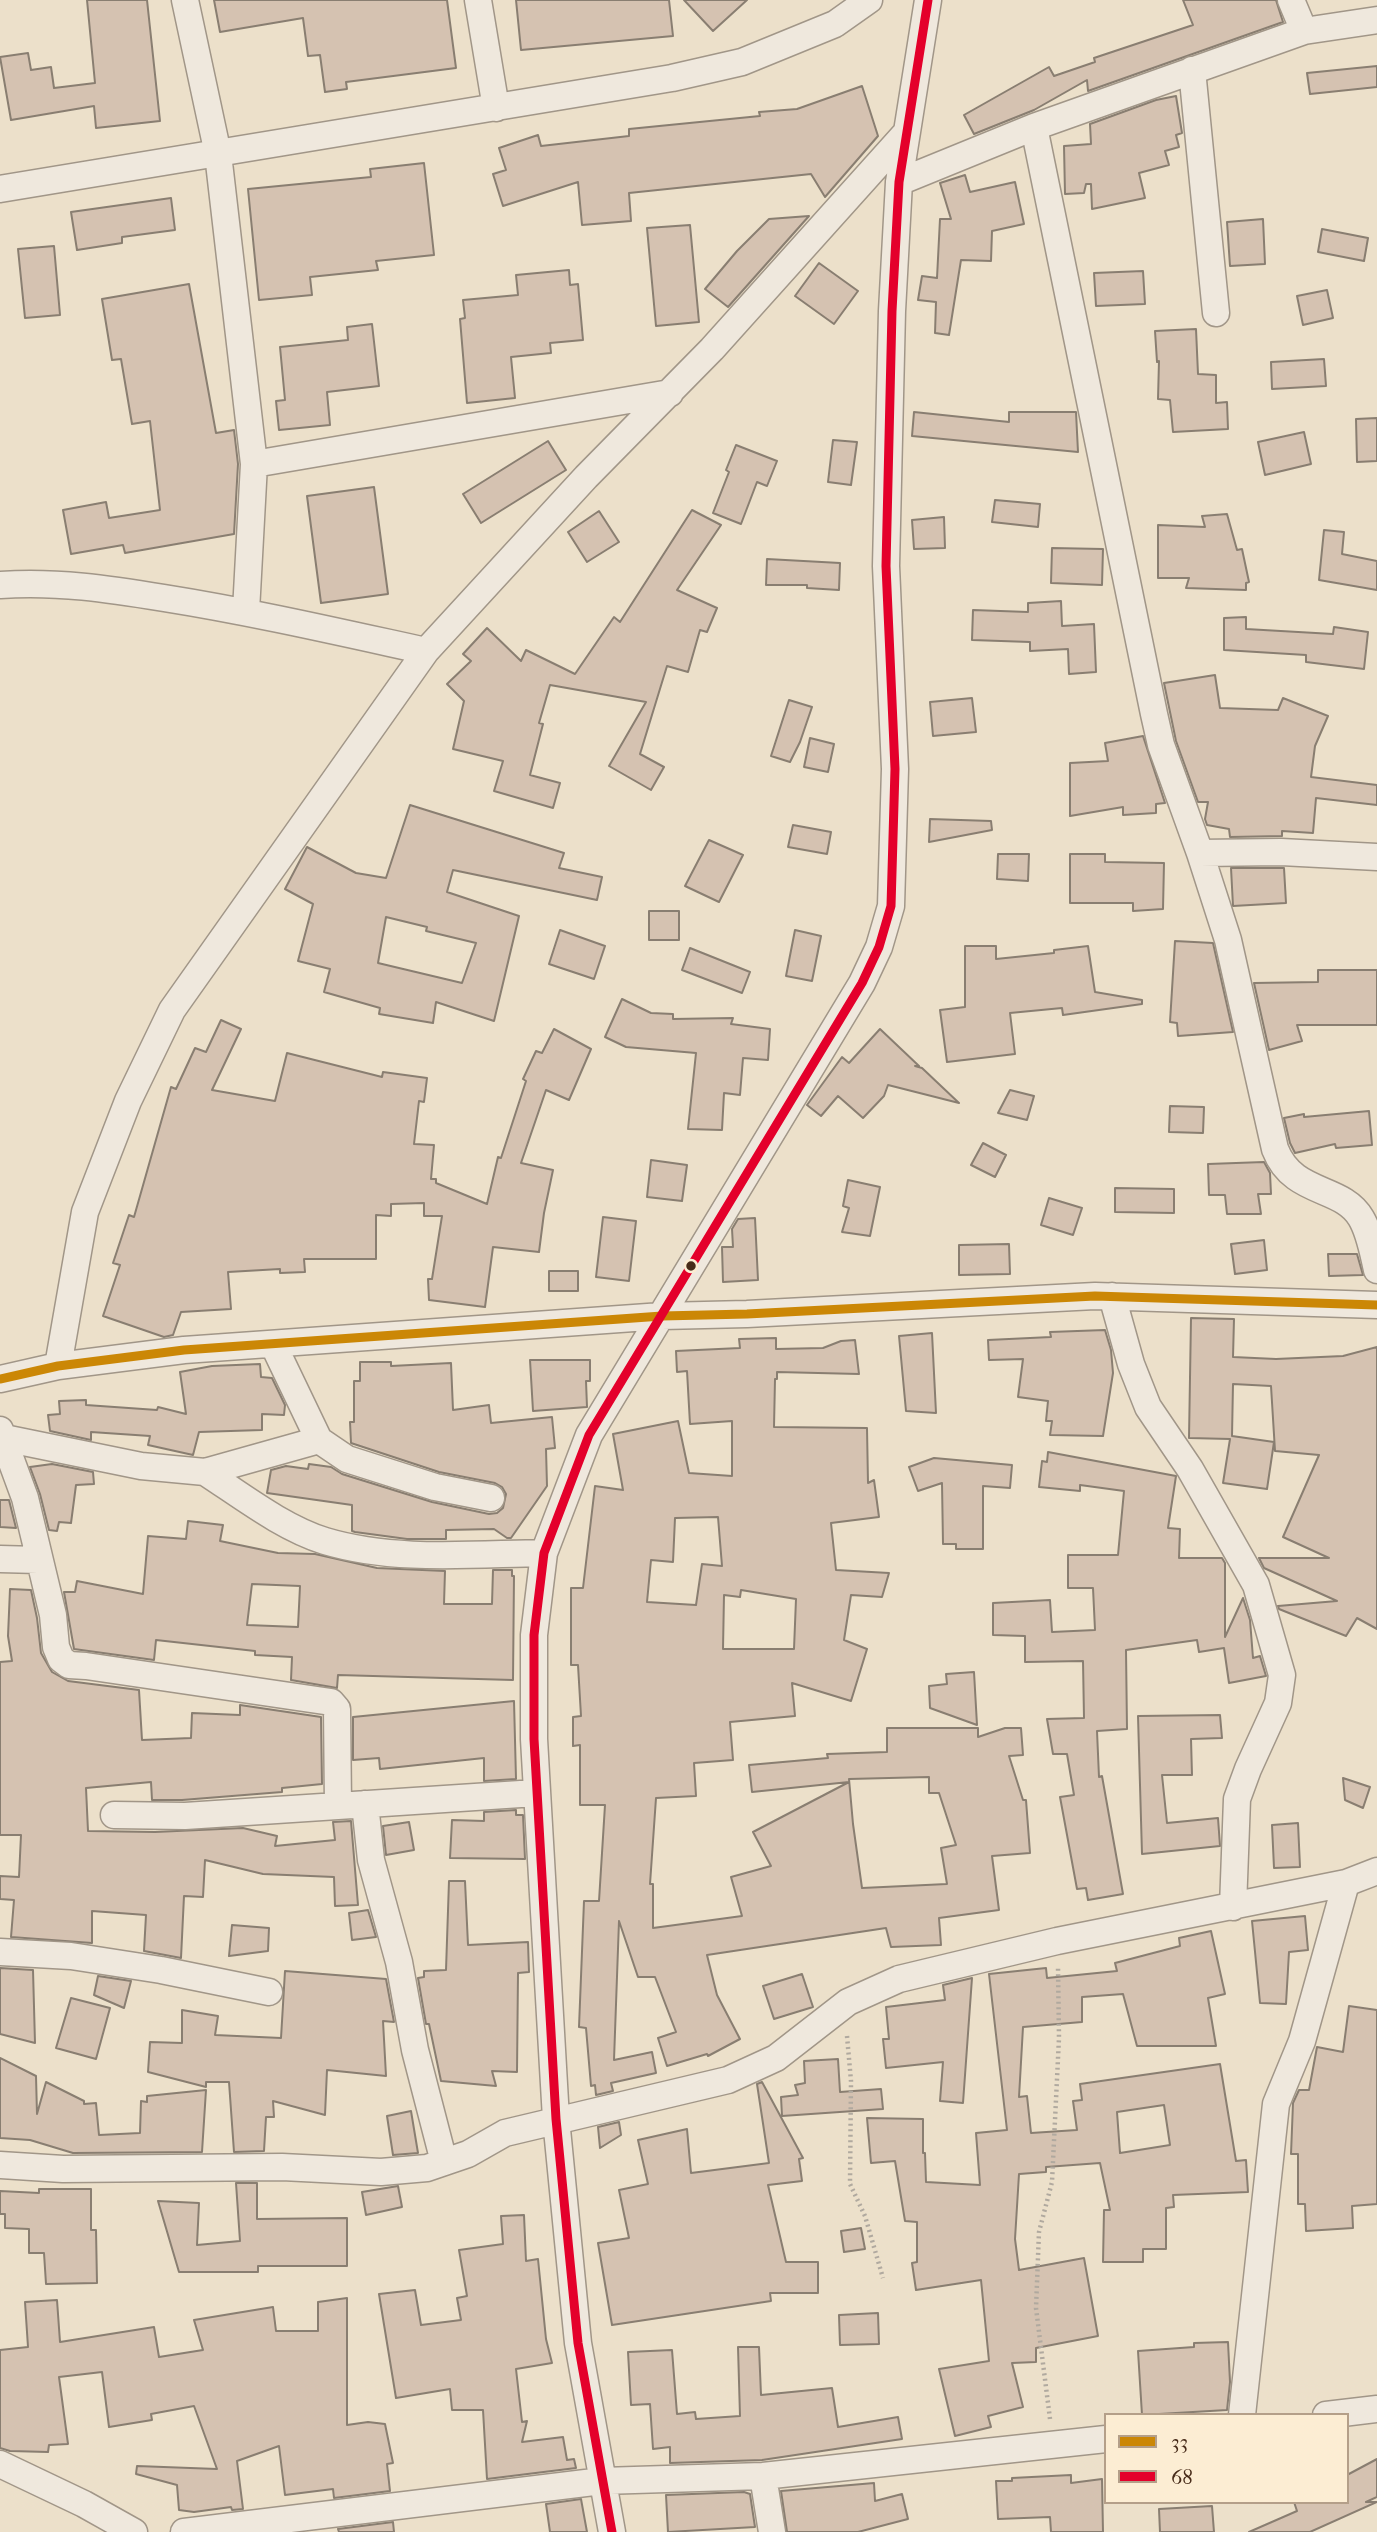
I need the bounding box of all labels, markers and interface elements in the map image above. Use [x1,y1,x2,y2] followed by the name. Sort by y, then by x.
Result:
[684,1259,698,1273] unlabelled marker
[1104,2413,1349,2504] legend
[1171,2430,1188,2454] text: 33
[1171,2465,1193,2489] text: 68

